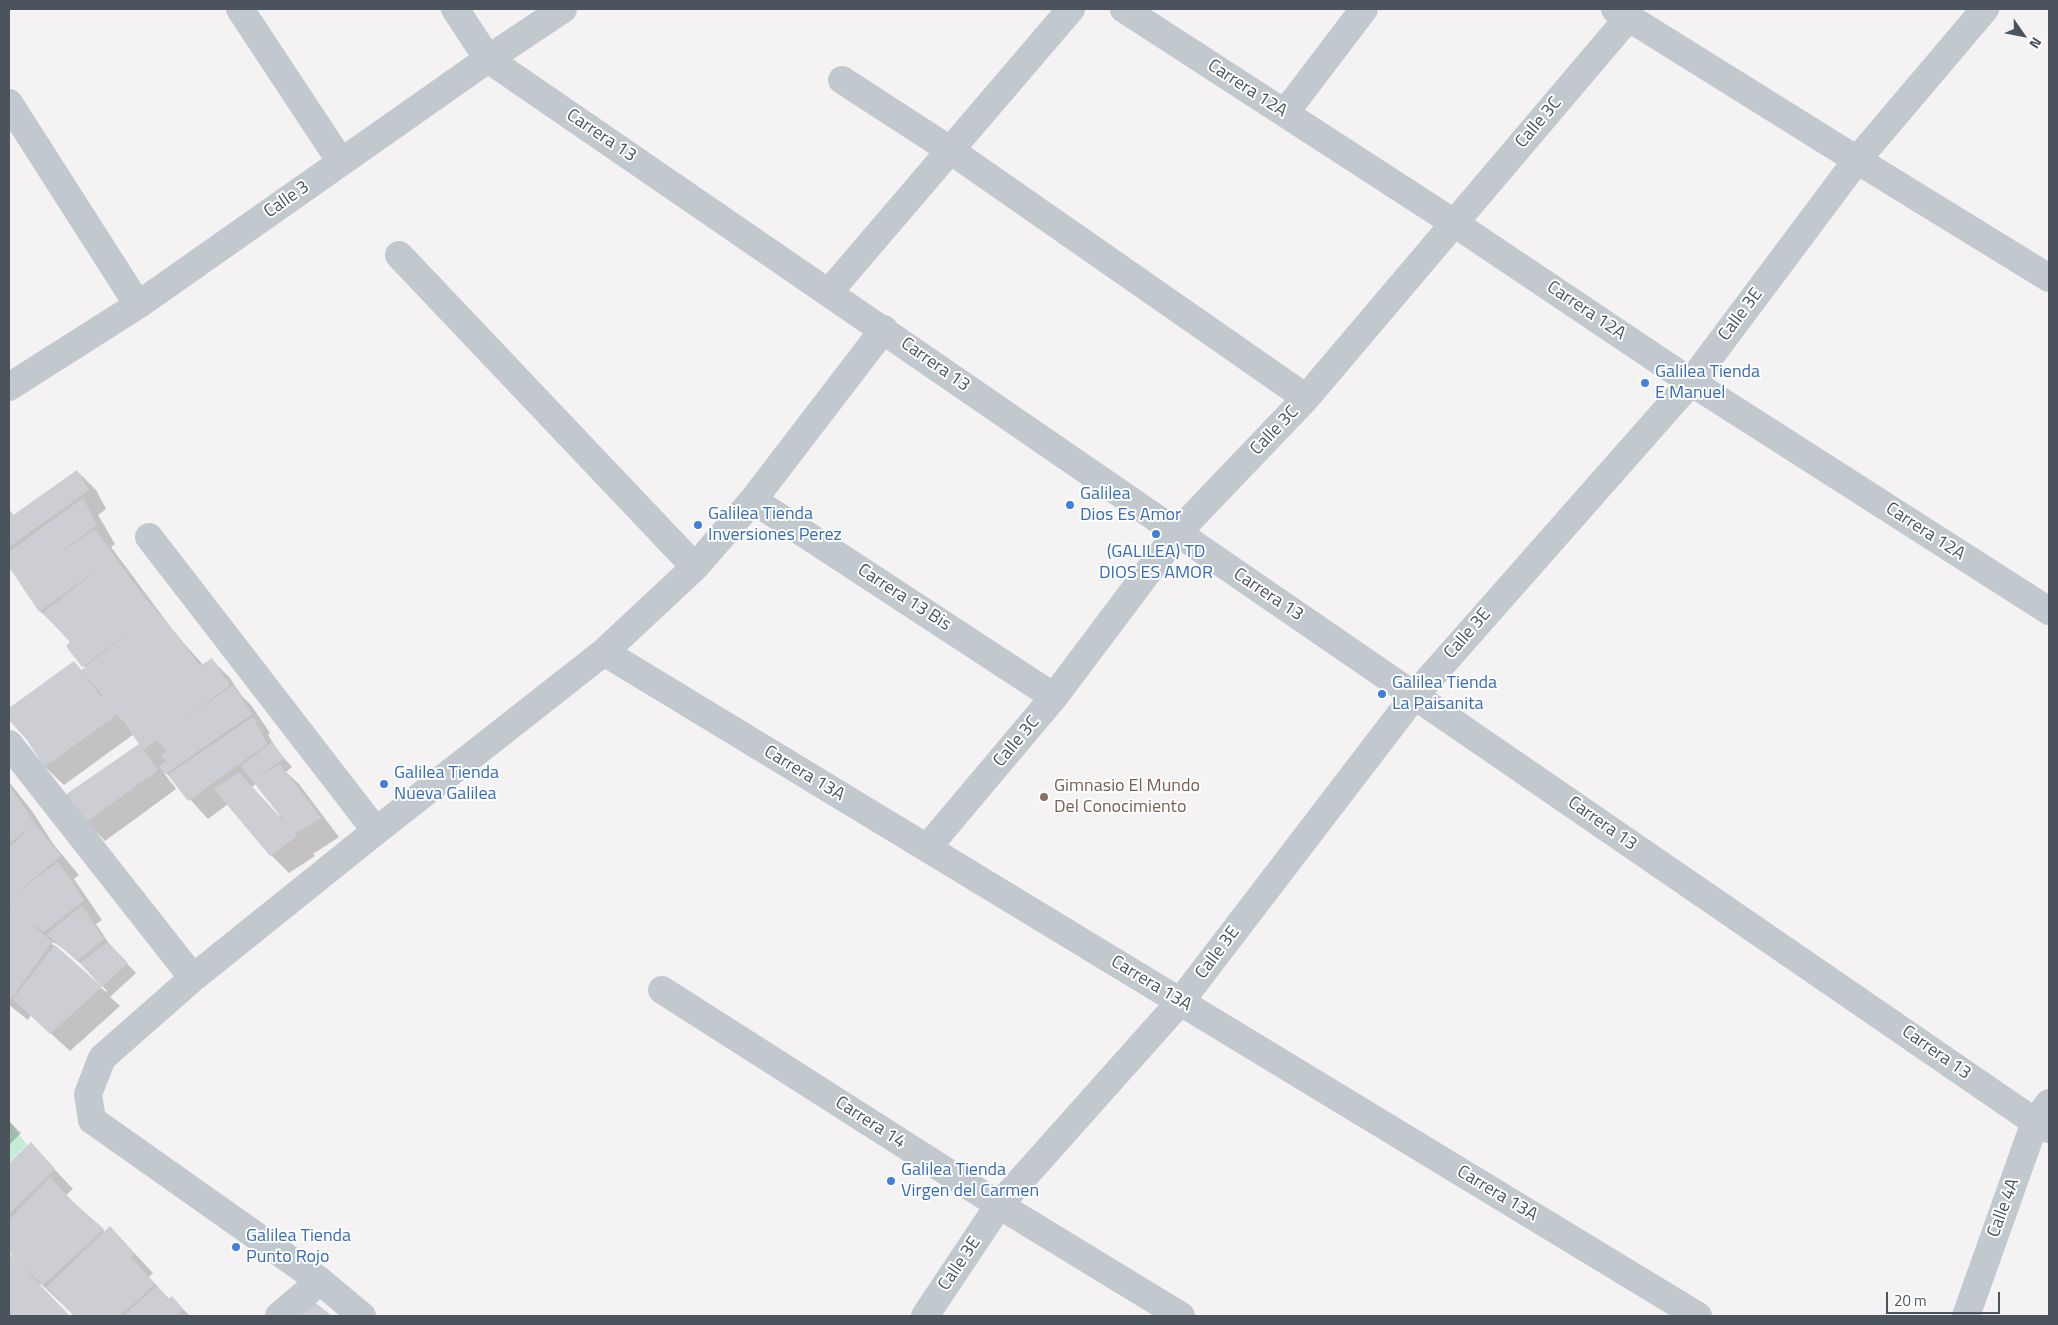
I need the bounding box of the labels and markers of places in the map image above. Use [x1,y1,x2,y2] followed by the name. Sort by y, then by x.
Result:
[1655,362,1760,404] place label: Galilea Tienda E Manuel
[1639,377,1651,389] marker: Galilea Tienda E Manuel
[1080,484,1181,526] place label: Galilea Dios Es Amor
[1064,499,1076,511] marker: Galilea Dios Es Amor
[708,504,842,546] place label: Galilea Tienda Inversiones Perez
[692,519,704,531] marker: Galilea Tienda Inversiones Perez
[1150,528,1162,540] marker: (GALILEA) TD DIOS ES AMOR
[1099,542,1213,584] place label: (GALILEA) TD DIOS ES AMOR
[1392,673,1497,716] place label: Galilea Tienda La Paisanita
[1376,688,1388,700] marker: Galilea Tienda La Paisanita
[394,763,499,806] place label: Galilea Tienda Nueva Galilea
[1054,776,1200,819] place label: Gimnasio El Mundo Del Conocimiento
[378,778,390,790] marker: Galilea Tienda Nueva Galilea
[1038,791,1050,803] marker: Gimnasio El Mundo Del Conocimiento
[901,1160,1039,1202] place label: Galilea Tienda Virgen del Carmen
[885,1175,897,1187] marker: Galilea Tienda Virgen del Carmen
[246,1226,351,1268] place label: Galilea Tienda Punto Rojo
[230,1241,242,1253] marker: Galilea Tienda Punto Rojo

